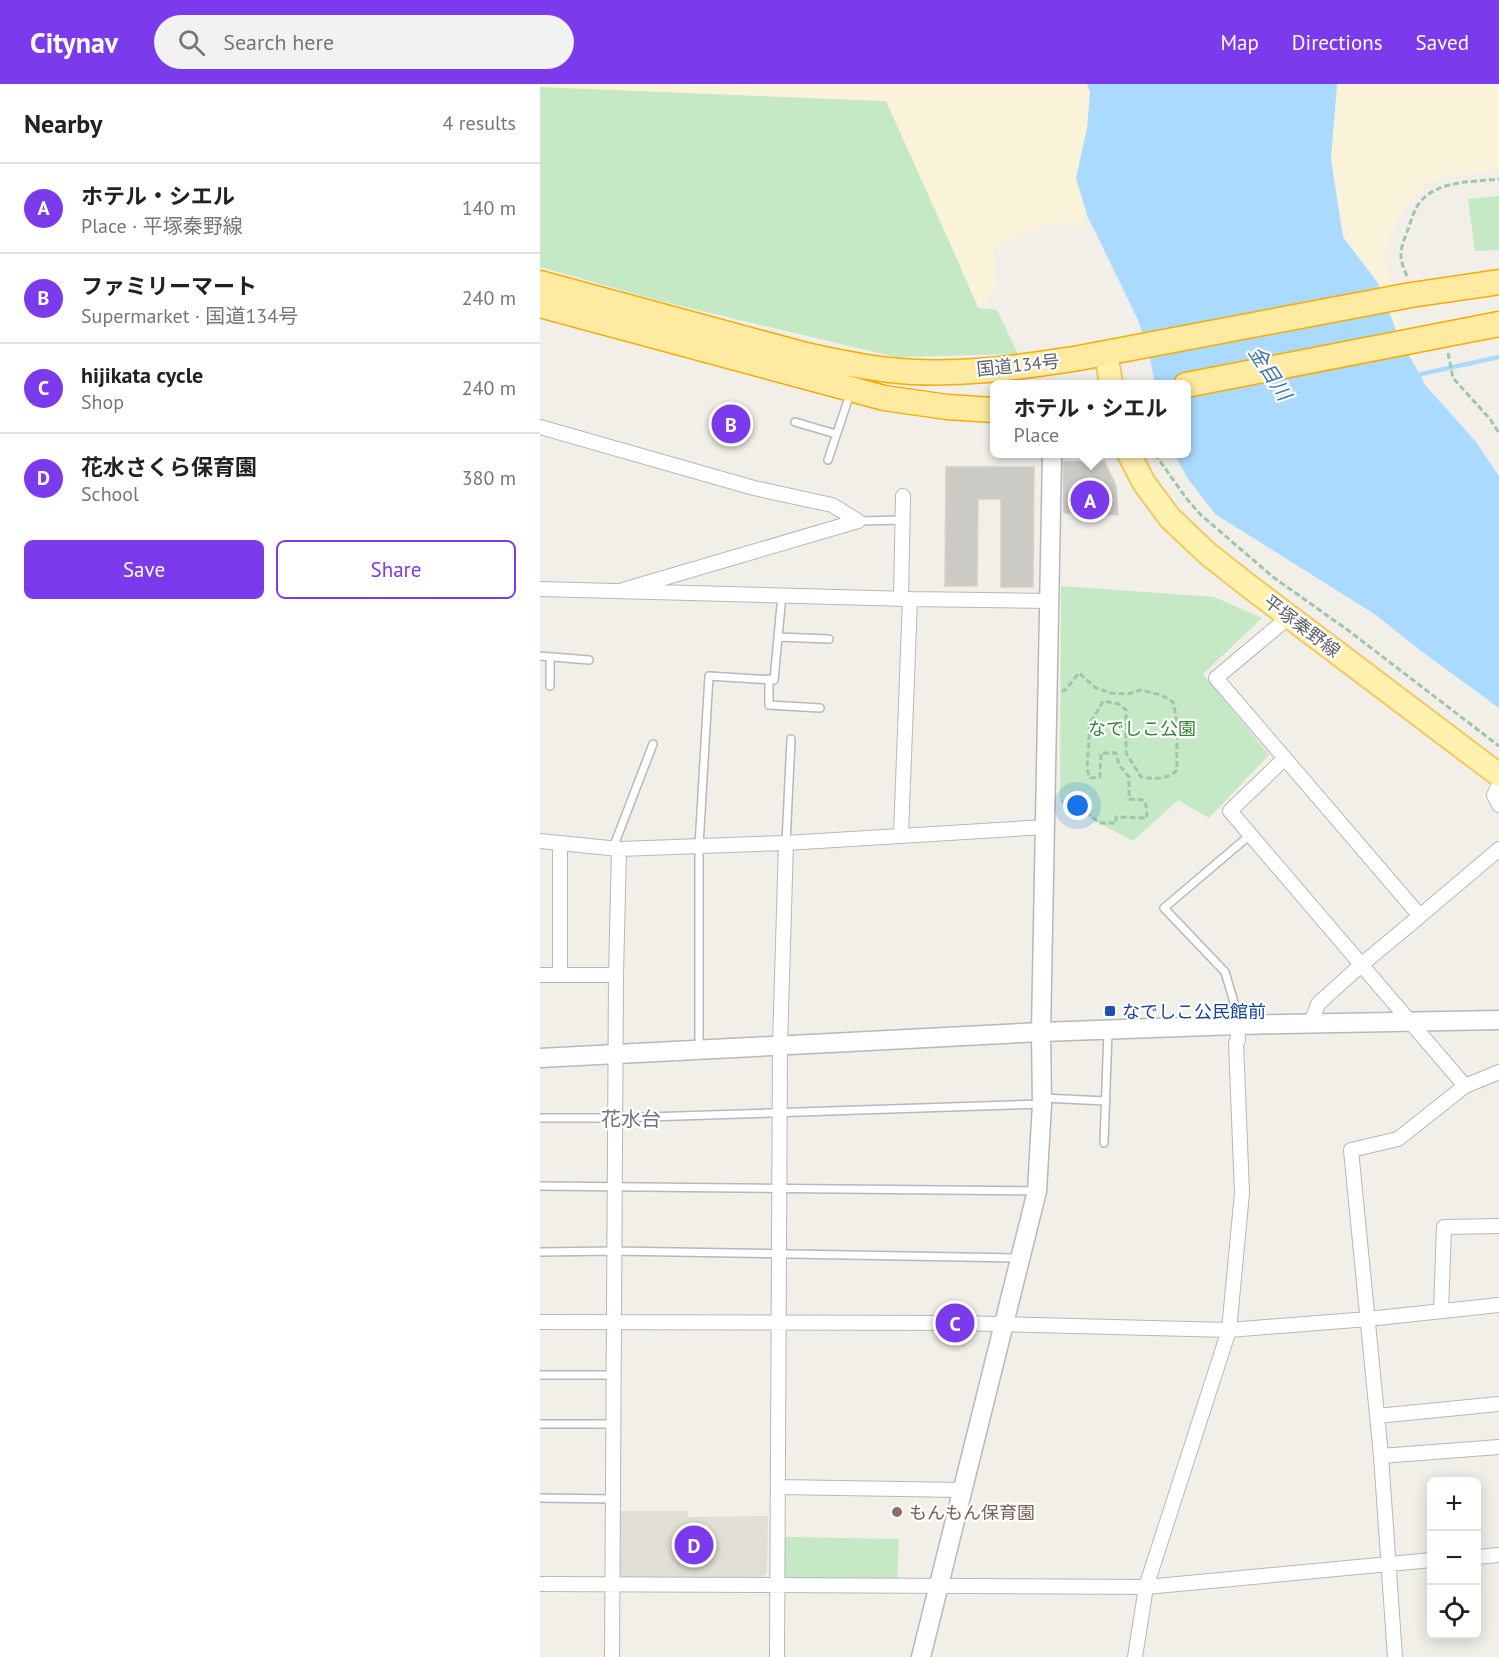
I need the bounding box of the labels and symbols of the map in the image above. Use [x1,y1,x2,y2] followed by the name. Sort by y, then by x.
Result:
[1243,341,1298,407] water label: 金目川
[975,349,1061,381] street label: 国道134号
[712,402,750,446] pin: B
[1070,478,1110,522] pin: A
[1259,590,1345,662] street label: 平塚秦野線
[1088,717,1196,740] park label: なでしこ公園
[1063,791,1092,820] your location
[1122,1000,1266,1023] place label: なでしこ公民館前
[1103,1004,1117,1018] marker: なでしこ公民館前
[601,1106,661,1132] district label: 花水台
[936,1300,974,1346] pin: C
[909,1501,1035,1524] place label: もんもん保育園
[890,1505,904,1519] marker: もんもん保育園
[674,1522,714,1568] pin: D

